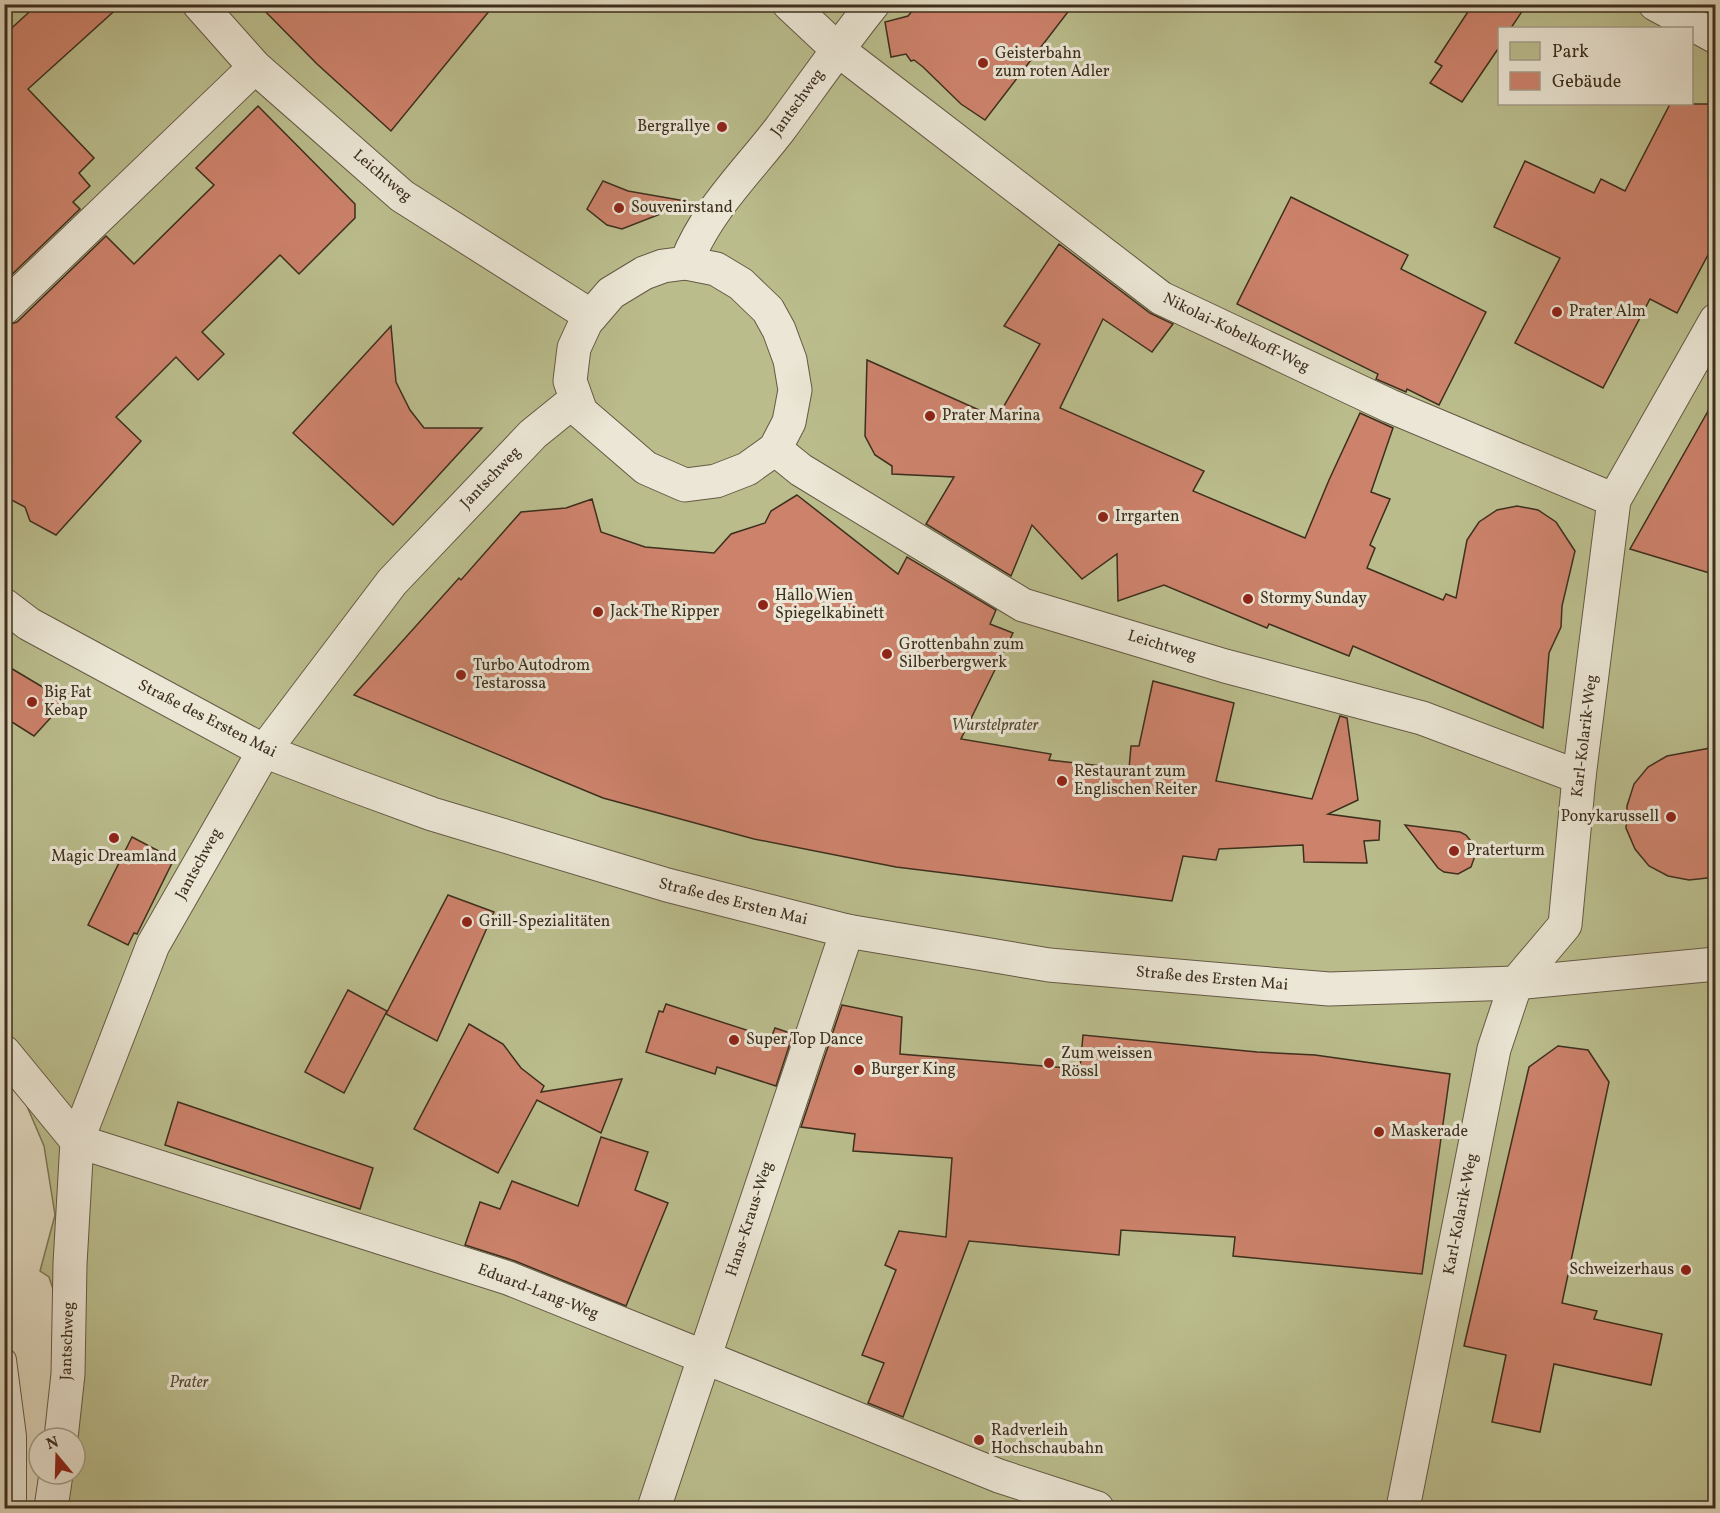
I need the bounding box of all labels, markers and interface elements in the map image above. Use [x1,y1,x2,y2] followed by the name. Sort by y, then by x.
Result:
[1498,27,1693,105] legend
[1552,40,1589,65] text: Park
[995,43,1110,83] place label: Geisterbahn zum roten Adler
[976,56,990,70] marker: Geisterbahn zum roten Adler
[766,65,830,141] street label: Jantschweg
[1552,70,1621,95] text: Gebäude
[637,116,710,138] place label: Bergrallye
[715,120,729,134] marker: Bergrallye
[348,145,416,207] street label: Leichtweg
[631,197,733,219] place label: Souvenirstand
[612,201,626,215] marker: Souvenirstand
[1159,288,1313,378] street label: Nikolai-Kobelkoff-Weg
[1569,301,1646,323] place label: Prater Alm
[1550,305,1564,319] marker: Prater Alm
[942,405,1041,427] place label: Prater Marina
[923,409,937,423] marker: Prater Marina
[456,442,526,514] street label: Jantschweg
[1115,506,1180,528] place label: Irrgarten
[1096,510,1110,524] marker: Irrgarten
[775,585,885,625] place label: Hallo Wien Spiegelkabinett
[1260,588,1367,610] place label: Stormy Sunday
[1241,592,1255,606] marker: Stormy Sunday
[756,598,770,612] marker: Hallo Wien Spiegelkabinett
[610,601,719,623] place label: Jack The Ripper
[591,605,605,619] marker: Jack The Ripper
[1125,625,1199,667] street label: Leichtweg
[899,634,1024,674] place label: Grottenbahn zum Silberbergwerk
[880,647,894,661] marker: Grottenbahn zum Silberbergwerk
[473,655,590,695] place label: Turbo Autodrom Testarossa
[454,668,468,682] marker: Turbo Autodrom Testarossa
[1567,673,1603,799] street label: Karl-Kolarik-Weg
[134,675,280,764] street label: Straße des Ersten Mai
[44,682,92,722] place label: Big Fat Kebap
[25,695,39,709] marker: Big Fat Kebap
[951,715,1040,737] park label: Wurstelprater
[1074,761,1197,801] place label: Restaurant zum Englischen Reiter
[1055,774,1069,788] marker: Restaurant zum Englischen Reiter
[1561,806,1659,828] place label: Ponykarussell
[1664,810,1678,824] marker: Ponykarussell
[170,824,228,904] street label: Jantschweg
[107,831,121,845] marker: Magic Dreamland
[1466,840,1545,862] place label: Praterturm
[1447,844,1461,858] marker: Praterturm
[51,846,177,868] place label: Magic Dreamland
[656,873,810,931] street label: Straße des Ersten Mai
[479,911,610,933] place label: Grill-Spezialitäten
[460,915,474,929] marker: Grill-Spezialitäten
[1135,961,1289,997] street label: Straße des Ersten Mai
[746,1029,863,1051] place label: Super Top Dance
[727,1033,741,1047] marker: Super Top Dance
[1061,1043,1152,1083] place label: Zum weissen Rössl
[1042,1056,1056,1070] marker: Zum weissen Rössl
[871,1059,956,1081] place label: Burger King
[852,1063,866,1077] marker: Burger King
[1391,1121,1468,1143] place label: Maskerade
[1372,1125,1386,1139] marker: Maskerade
[1438,1151,1484,1277] street label: Karl-Kolarik-Weg
[721,1158,779,1280] street label: Hans-Kraus-Weg
[474,1259,602,1325] street label: Eduard-Lang-Weg
[1569,1259,1674,1281] place label: Schweizerhaus
[1679,1263,1693,1277] marker: Schweizerhaus
[56,1301,80,1381] street label: Jantschweg
[169,1372,210,1394] park label: Prater
[991,1420,1104,1460] place label: Radverleih Hochschaubahn
[27,1426,87,1486] north arrow
[44,1431,62,1456] text: N
[972,1433,986,1447] marker: Radverleih Hochschaubahn

